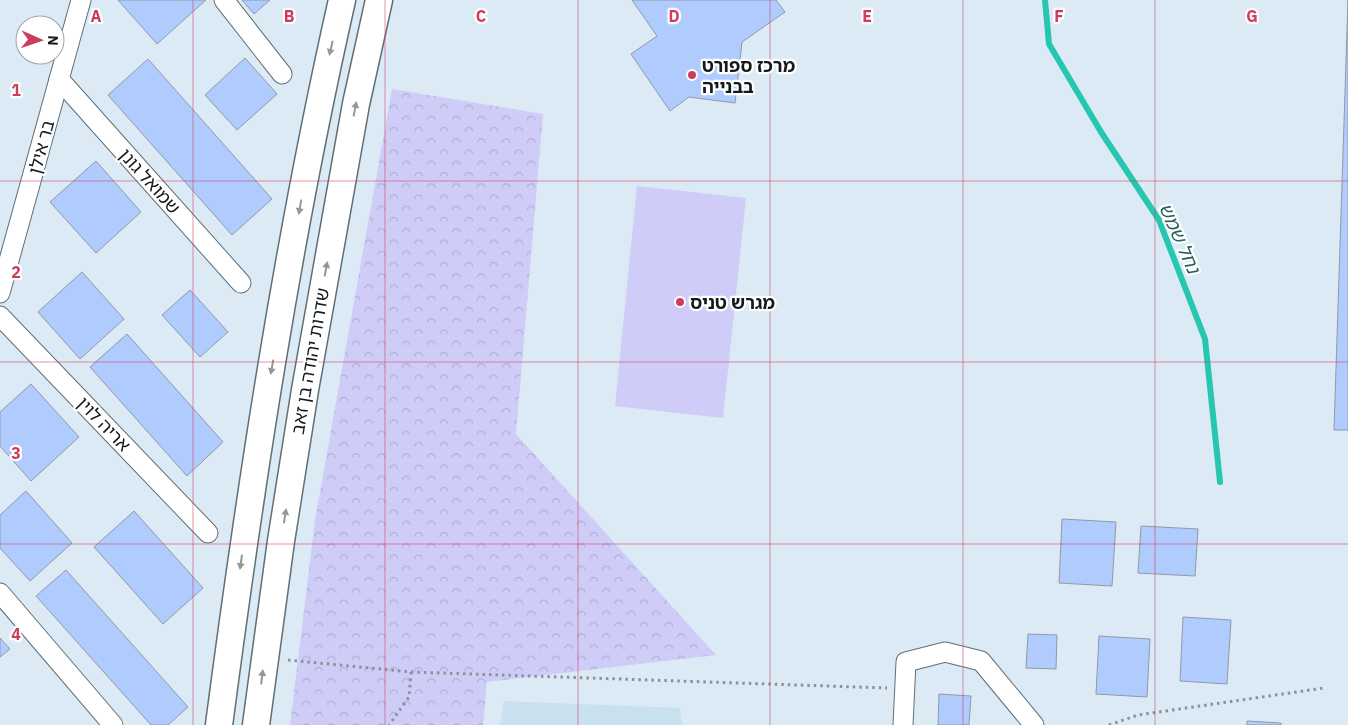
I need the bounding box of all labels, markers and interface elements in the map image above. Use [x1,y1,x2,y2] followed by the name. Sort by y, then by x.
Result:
[91,6,102,26] text: A
[284,6,295,26] text: B
[476,6,486,26] text: C
[668,6,680,26] text: D
[862,6,872,26] text: E
[1054,6,1064,26] text: F
[1246,6,1258,26] text: G
[15,15,65,65] north arrow
[44,35,62,46] text: N
[327,40,335,55] one-way arrow
[702,54,795,98] place label: מרכז ספורט בבנייה
[686,69,698,81] marker: מרכז ספורט בבנייה
[11,80,21,100] text: 1
[351,102,359,117] one-way arrow
[23,117,59,177] street label: בר אילן
[115,143,185,219] street label: שמואל גונן
[296,199,304,215] one-way arrow
[1154,199,1207,279] water label: נחל שמש
[322,261,330,277] one-way arrow
[11,262,21,282] text: 2
[286,286,334,436] street label: שדרות יהודה בן זאב
[690,291,775,314] place label: מגרש טניס
[674,296,686,308] marker: מגרש טניס
[267,359,275,375] one-way arrow
[72,392,136,456] street label: אריה לוין
[11,443,21,463] text: 3
[281,507,289,523] one-way arrow
[237,554,245,570] one-way arrow
[11,624,21,644] text: 4
[258,668,266,684] one-way arrow

